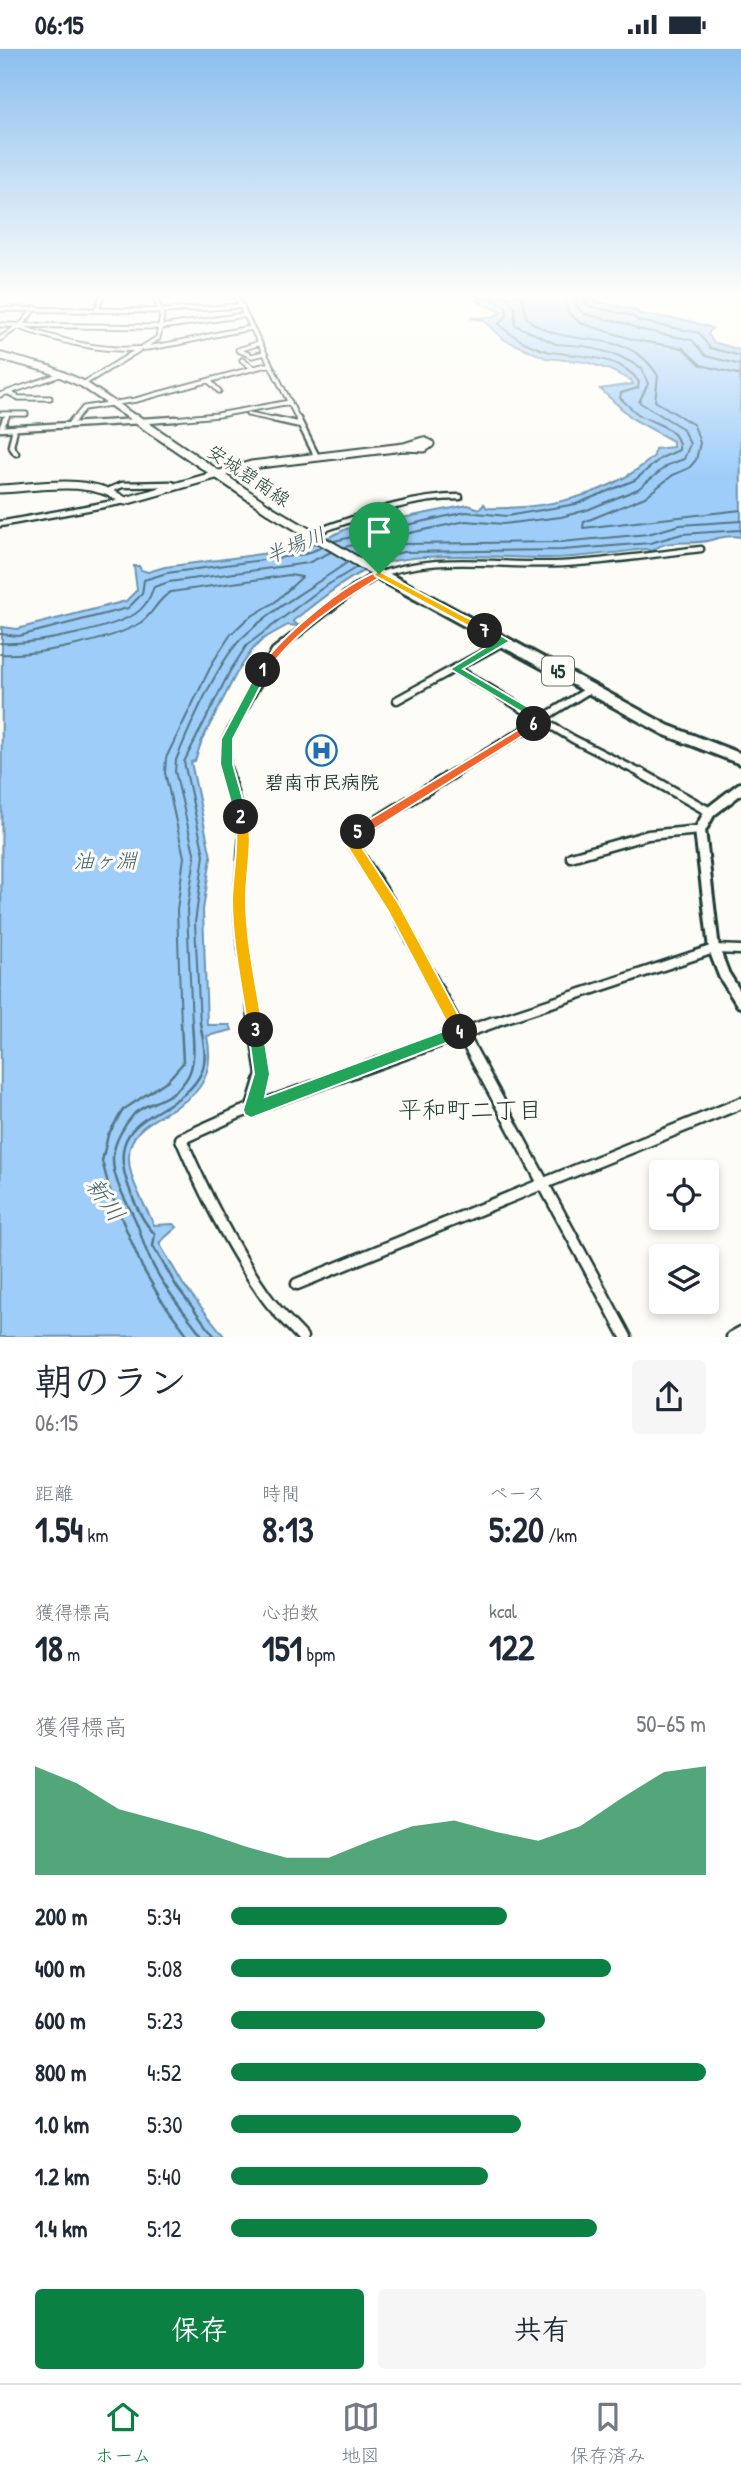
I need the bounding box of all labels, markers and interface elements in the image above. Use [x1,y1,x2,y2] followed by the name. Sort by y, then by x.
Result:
[35,7,84,42] text: 06:15
[202,438,296,512] street label: 安城碧南線
[349,502,409,574] pin
[360,513,398,551] icon: arrive
[260,520,330,570] water label: 半場川
[468,613,503,649] pin: 7
[480,617,489,643] text: 7
[246,653,280,687] pin: 1
[259,656,266,682] text: 1
[542,657,574,685] road number: 45
[516,707,552,741] pin: 6
[530,710,537,736] text: 6
[305,734,339,768] hospital icon: 碧南市民病院
[265,769,379,795] place label: 碧南市民病院
[224,799,258,835] pin: 2
[236,803,245,829] text: 2
[340,815,376,849] pin: 5
[353,818,362,844] text: 5
[74,846,138,875] water label: 油ヶ淵
[238,1013,274,1047] pin: 3
[442,1014,477,1049] pin: 4
[251,1016,260,1042] text: 3
[456,1018,463,1044] text: 4
[398,1093,542,1125] district label: 平和町二丁目
[649,1160,719,1314] map controls
[649,1160,719,1230] button: locate
[79,1170,133,1228] water label: 新川
[649,1244,719,1314] button: layers
[35,1355,187,1407] text: 朝のラン
[632,1360,706,1434] button: share
[35,1407,78,1438] text: 06:15
[35,1480,73,1506] text: 距離
[262,1480,300,1506] text: 時間
[489,1480,545,1506] text: ペース
[35,1506,83,1553] text: 1.54
[262,1506,314,1553] text: 8:13
[489,1506,544,1553] text: 5:20
[83,1522,108,1548] text: km
[544,1522,577,1548] text: /km
[489,1598,517,1624] text: kcal
[35,1599,111,1625] text: 獲得標高
[262,1599,319,1625] text: 心拍数
[489,1624,534,1671] text: 122
[35,1625,63,1672] text: 18
[262,1625,302,1672] text: 151
[63,1641,80,1667] text: m
[302,1641,335,1667] text: bpm
[636,1708,706,1739] text: 50–65 m
[35,1711,127,1742] text: 獲得標高
[35,1901,87,1932] text: 200 m
[147,1901,181,1932] text: 5:34
[35,1953,85,1984] text: 400 m
[147,1953,182,1984] text: 5:08
[35,2005,86,2036] text: 600 m
[147,2005,183,2036] text: 5:23
[35,2057,87,2088] text: 800 m
[147,2057,181,2088] text: 4:52
[35,2109,89,2140] text: 1.0 km
[147,2109,183,2140] text: 5:30
[35,2161,90,2192] text: 1.2 km
[147,2161,181,2192] text: 5:40
[35,2213,87,2244] text: 1.4 km
[147,2213,181,2244] text: 5:12
[35,2289,364,2369] button: 保存
[378,2289,706,2369] button: 共有
[95,2398,151,2468] tab: ホーム
[342,2398,380,2468] tab: 地図
[570,2398,646,2468] tab: 保存済み

